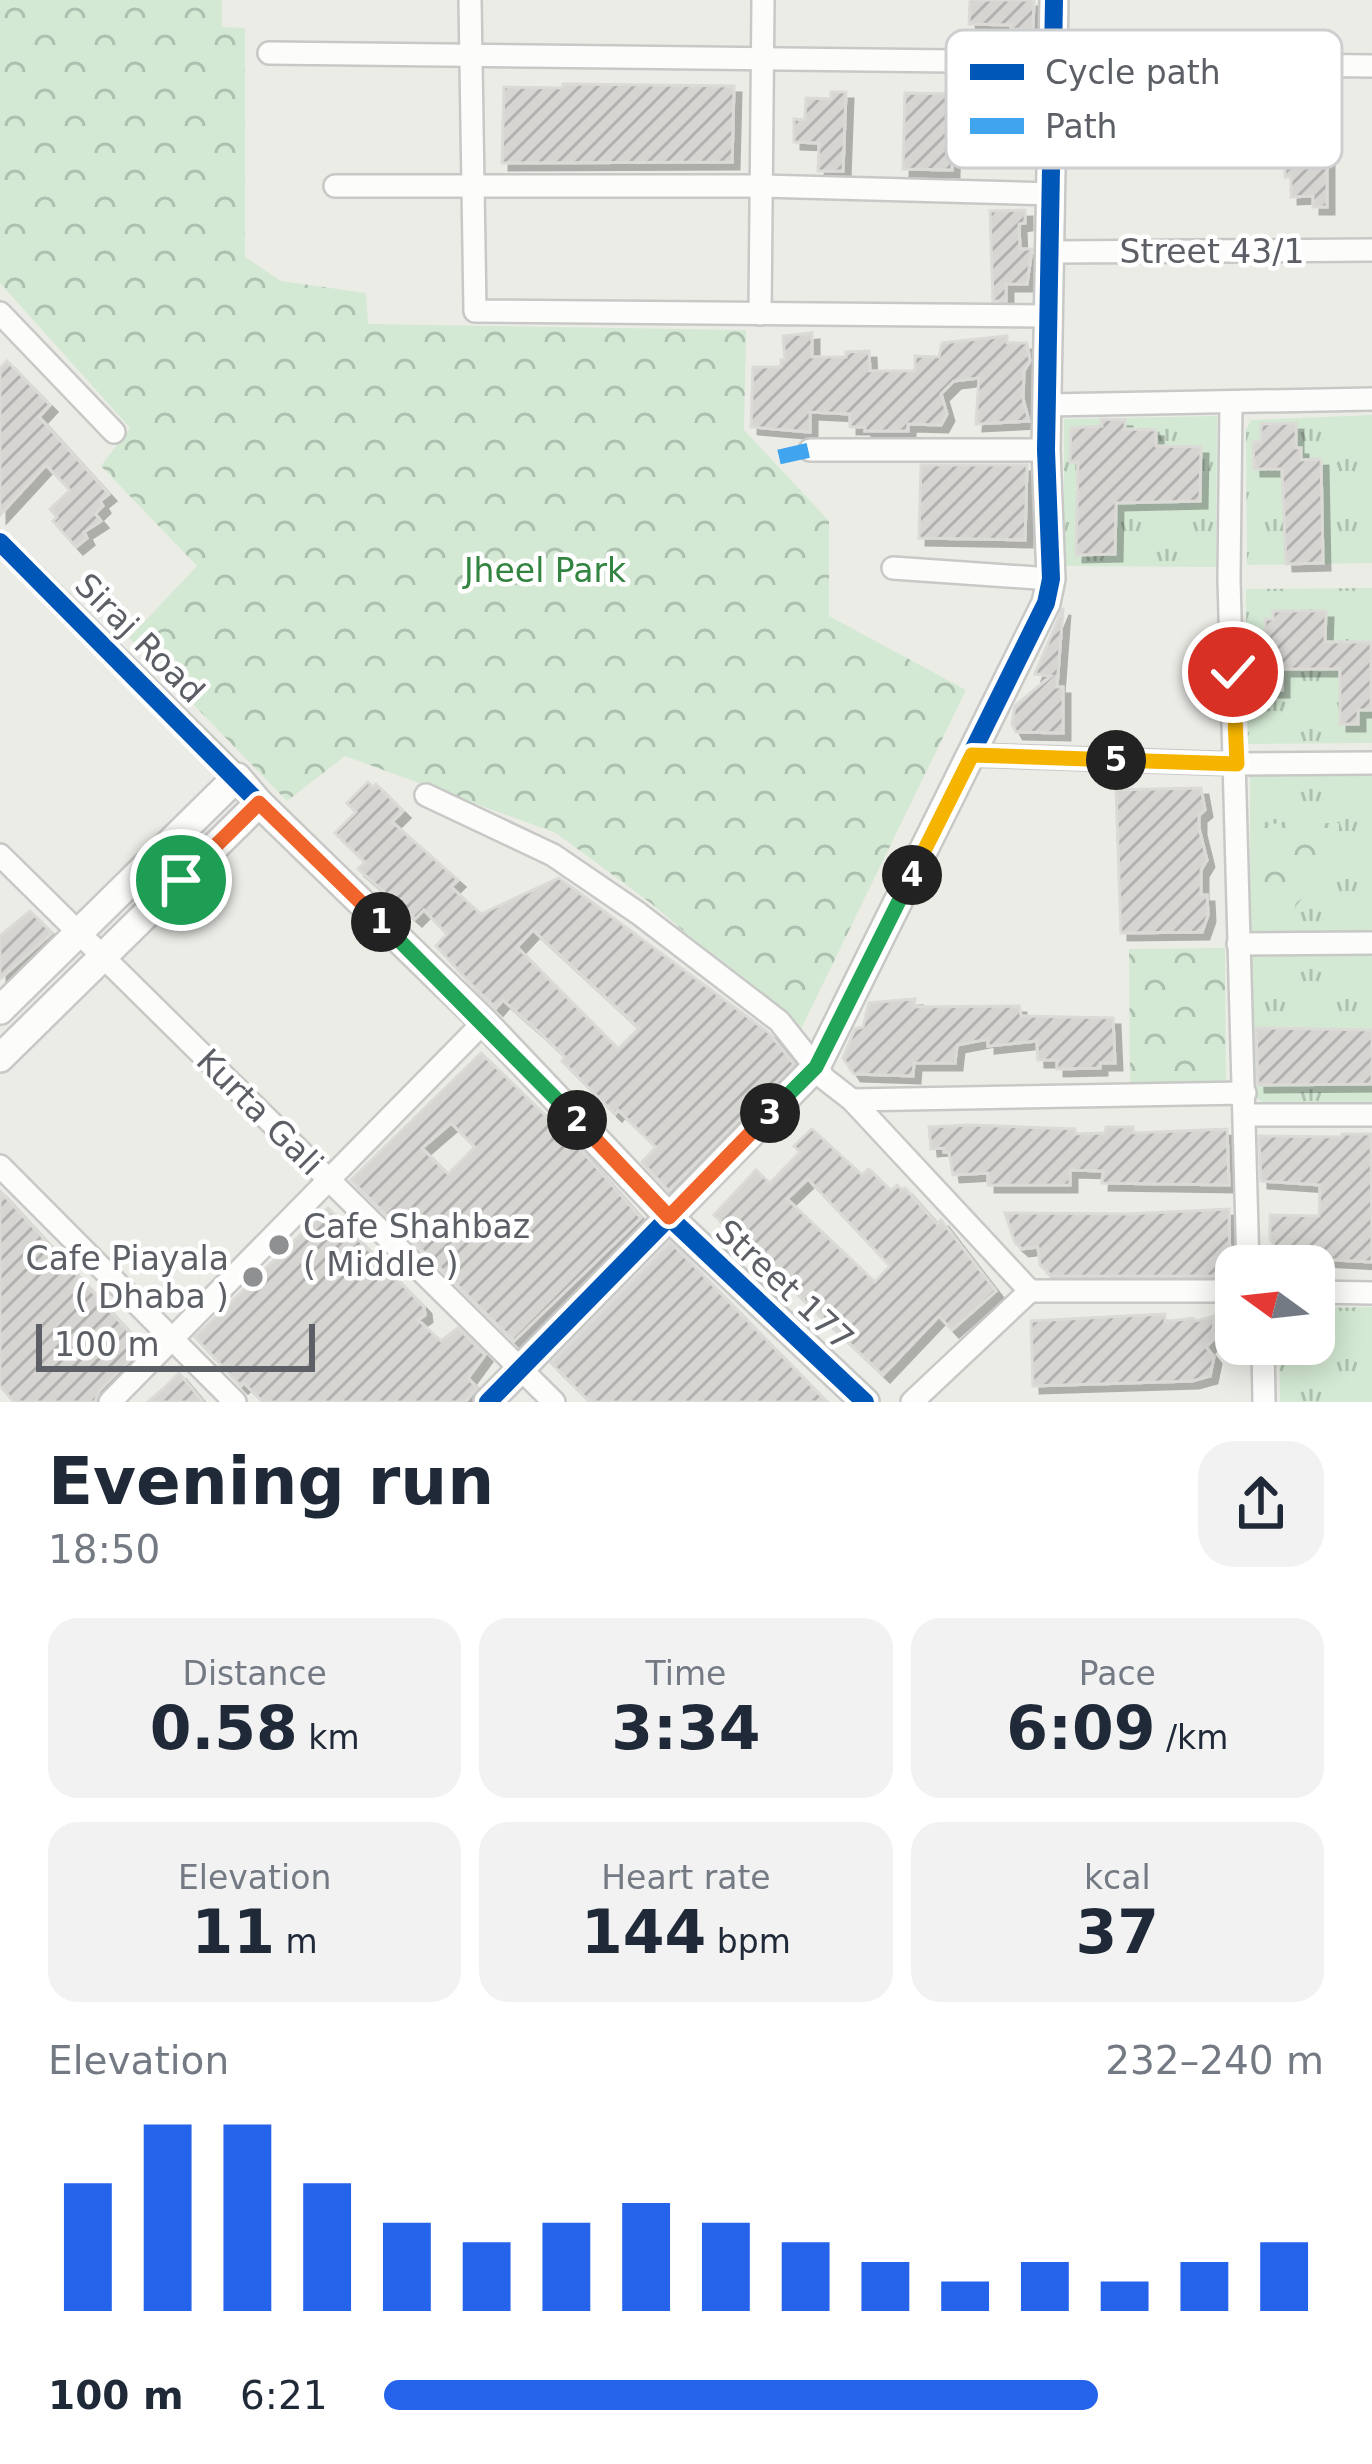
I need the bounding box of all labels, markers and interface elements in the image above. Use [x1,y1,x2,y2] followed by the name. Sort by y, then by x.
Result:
[946,30,1342,168] legend
[1045,53,1221,92] text: Cycle path
[1045,107,1118,146] text: Path
[1120,232,1304,271] street label: Street 43/1
[462,551,627,590] park label: Jheel Park
[67,565,213,711] street label: Siraj Road
[1182,621,1284,723] pin
[1200,639,1266,705] icon: check
[1086,730,1146,790] pin: 5
[1105,740,1127,779] text: 5
[130,829,232,931] pin
[882,845,942,905] pin: 4
[148,847,214,913] icon: arrive
[901,855,923,894] text: 4
[351,892,411,952] pin: 1
[370,902,392,941] text: 1
[189,1041,331,1183] street label: Kurta Gali
[740,1083,800,1143] pin: 3
[547,1090,607,1150] pin: 2
[759,1093,781,1132] text: 3
[566,1100,588,1139] text: 2
[303,1207,530,1284] place label: Cafe Shahbaz ( Middle )
[708,1211,862,1359] street label: Street 177
[266,1232,292,1258] marker: Cafe Shahbaz ( Middle )
[26,1239,229,1316] place label: Cafe Piayala ( Dhaba )
[1215,1245,1335,1365] north arrow
[1215,1245,1335,1365] map controls
[240,1264,266,1290] marker: Cafe Piayala ( Dhaba )
[36,1318,315,1371] scale bar
[54,1325,160,1364] text: 100 m
[1198,1441,1324,1567] button: share
[48,1443,494,1520] text: Evening run
[48,1527,160,1572] text: 18:50
[183,1654,327,1693] text: Distance
[646,1654,726,1693] text: Time
[1079,1654,1156,1693] text: Pace
[150,1693,298,1763] text: 0.58
[611,1693,761,1763] text: 3:34
[1006,1693,1156,1763] text: 6:09
[298,1718,360,1757] text: km
[1156,1718,1228,1757] text: /km
[178,1858,331,1897] text: Elevation
[601,1858,771,1897] text: Heart rate
[1084,1858,1151,1897] text: kcal
[192,1897,275,1967] text: 11
[581,1897,706,1967] text: 144
[1076,1897,1159,1967] text: 37
[275,1922,318,1961] text: m
[706,1922,791,1961] text: bpm
[48,2038,229,2083] text: Elevation
[1105,2038,1324,2083] text: 232–240 m
[48,2373,184,2418] text: 100 m
[240,2373,328,2418] text: 6:21

